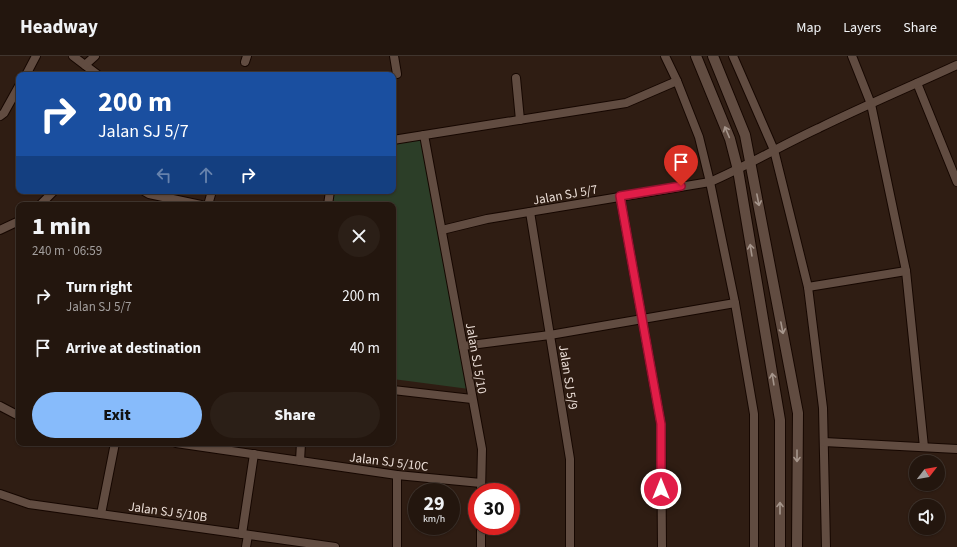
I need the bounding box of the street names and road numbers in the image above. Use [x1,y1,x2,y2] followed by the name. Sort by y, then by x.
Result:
[531,180,599,210] street label: Jalan SJ 5/7
[461,321,491,395] street label: Jalan SJ 5/10
[554,343,582,411] street label: Jalan SJ 5/9
[348,448,429,476] street label: Jalan SJ 5/10C
[127,498,209,526] street label: Jalan SJ 5/10B

